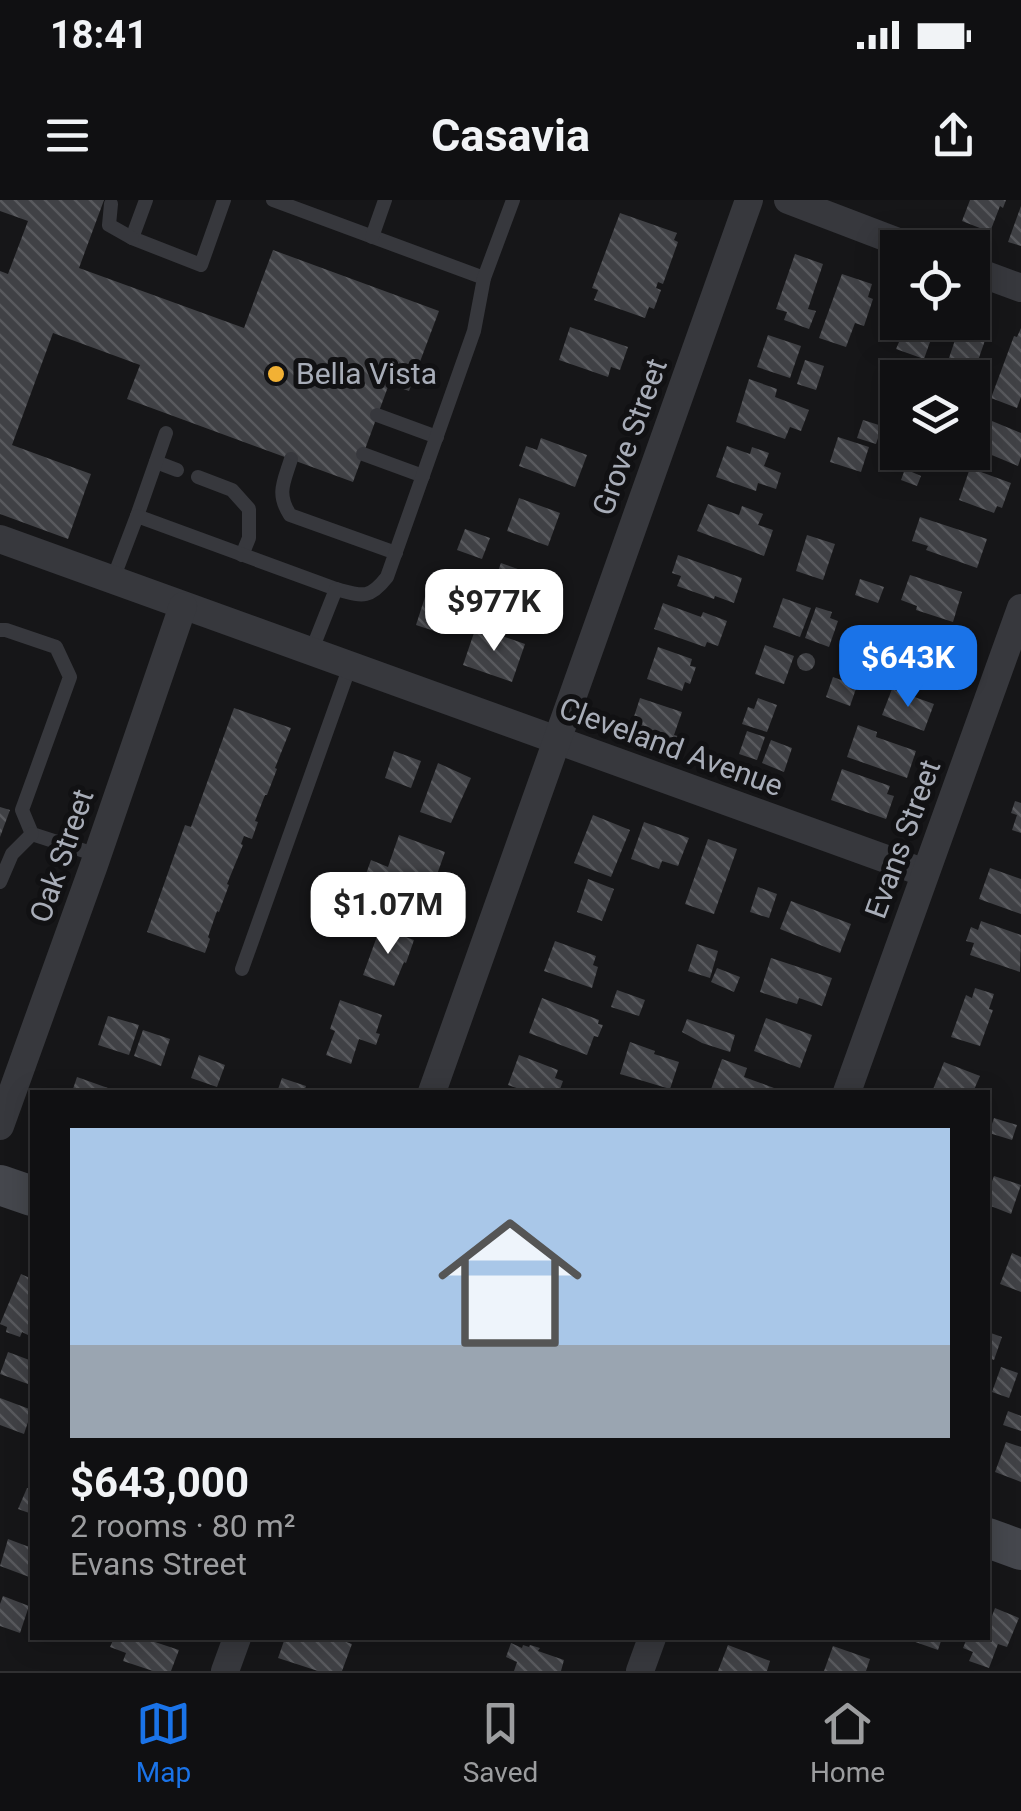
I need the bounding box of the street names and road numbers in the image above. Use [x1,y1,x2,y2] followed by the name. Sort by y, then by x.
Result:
[585,354,674,520] street label: Grove Street
[555,690,788,803] street label: Cleveland Avenue
[858,755,947,923] street label: Evans Street
[22,785,101,927] street label: Oak Street

